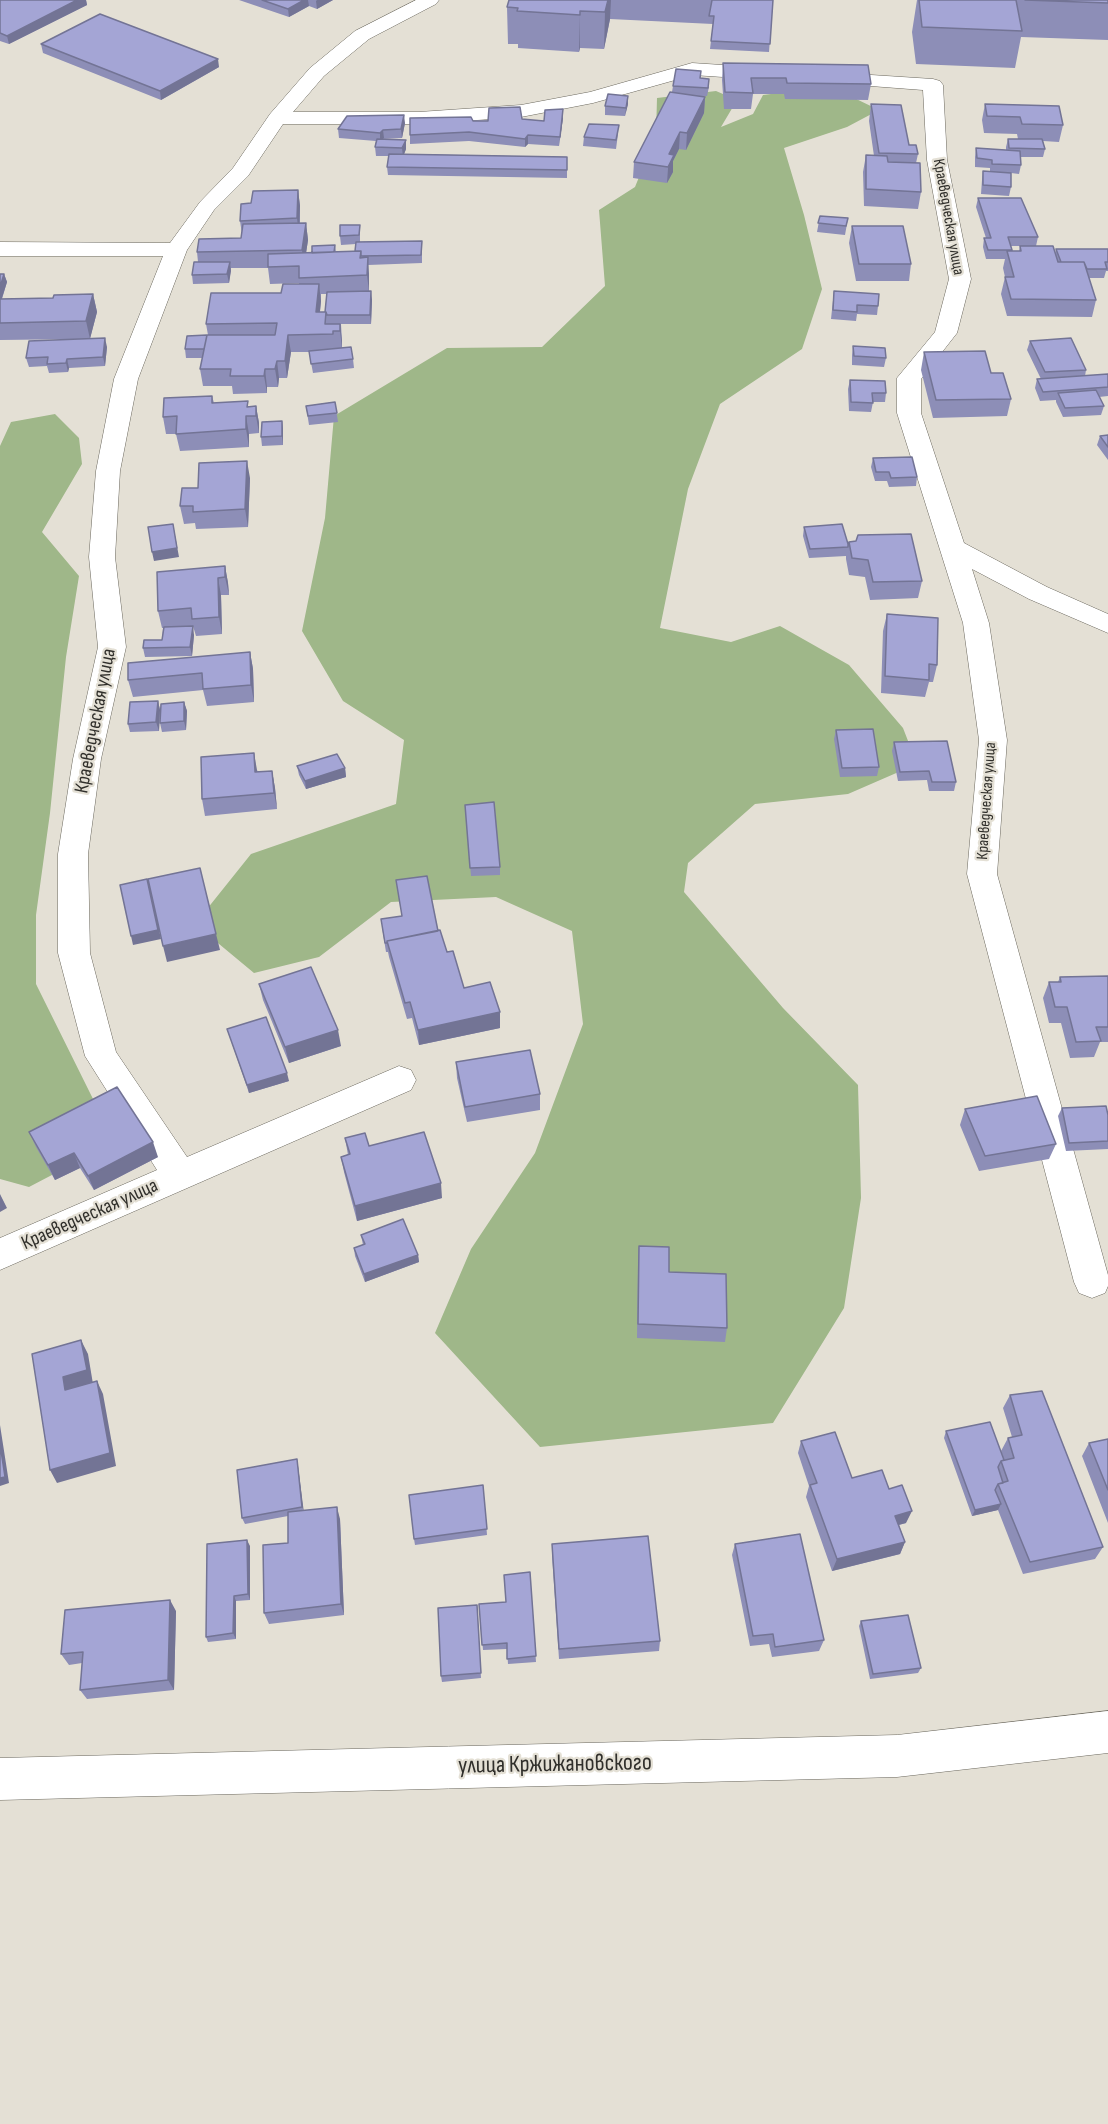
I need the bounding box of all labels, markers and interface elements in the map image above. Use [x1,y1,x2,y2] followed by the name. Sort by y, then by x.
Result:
[928,157,968,277] street label: Краеведческая улица
[70,647,122,795] street label: Краеведческая улица
[973,742,1001,860] street label: Краеведческая улица
[18,1174,162,1256] street label: Краеведческая улица
[458,1749,652,1781] street label: улица Кржижановского

